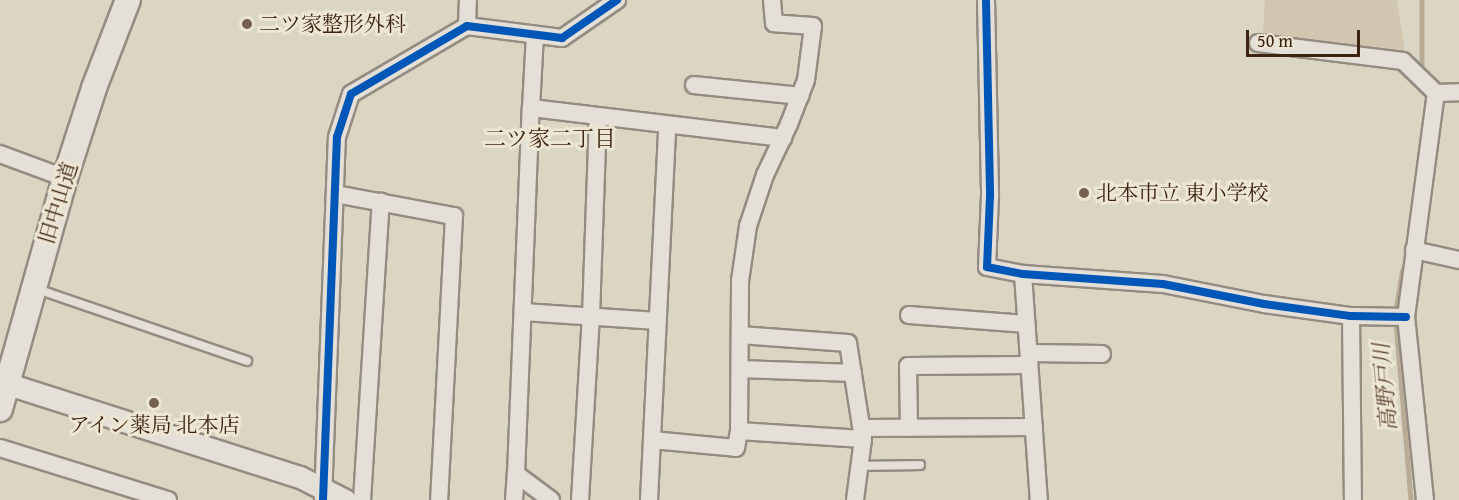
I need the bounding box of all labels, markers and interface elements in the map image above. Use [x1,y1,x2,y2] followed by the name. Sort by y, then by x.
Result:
[259,11,406,37] place label: 二ツ家整形外科
[240,17,254,31] marker: 二ツ家整形外科
[1249,18,1363,56] scale bar
[1257,27,1293,54] text: 50 m
[484,126,616,152] district label: 二ツ家二丁目
[34,159,82,247] street label: 旧中山道
[1096,180,1269,206] place label: 北本市立 東小学校
[1077,186,1091,200] marker: 北本市立 東小学校
[1368,342,1402,432] water label: 高野戸川
[147,396,161,410] marker: アイン薬局 北本店
[68,412,240,438] place label: アイン薬局 北本店

